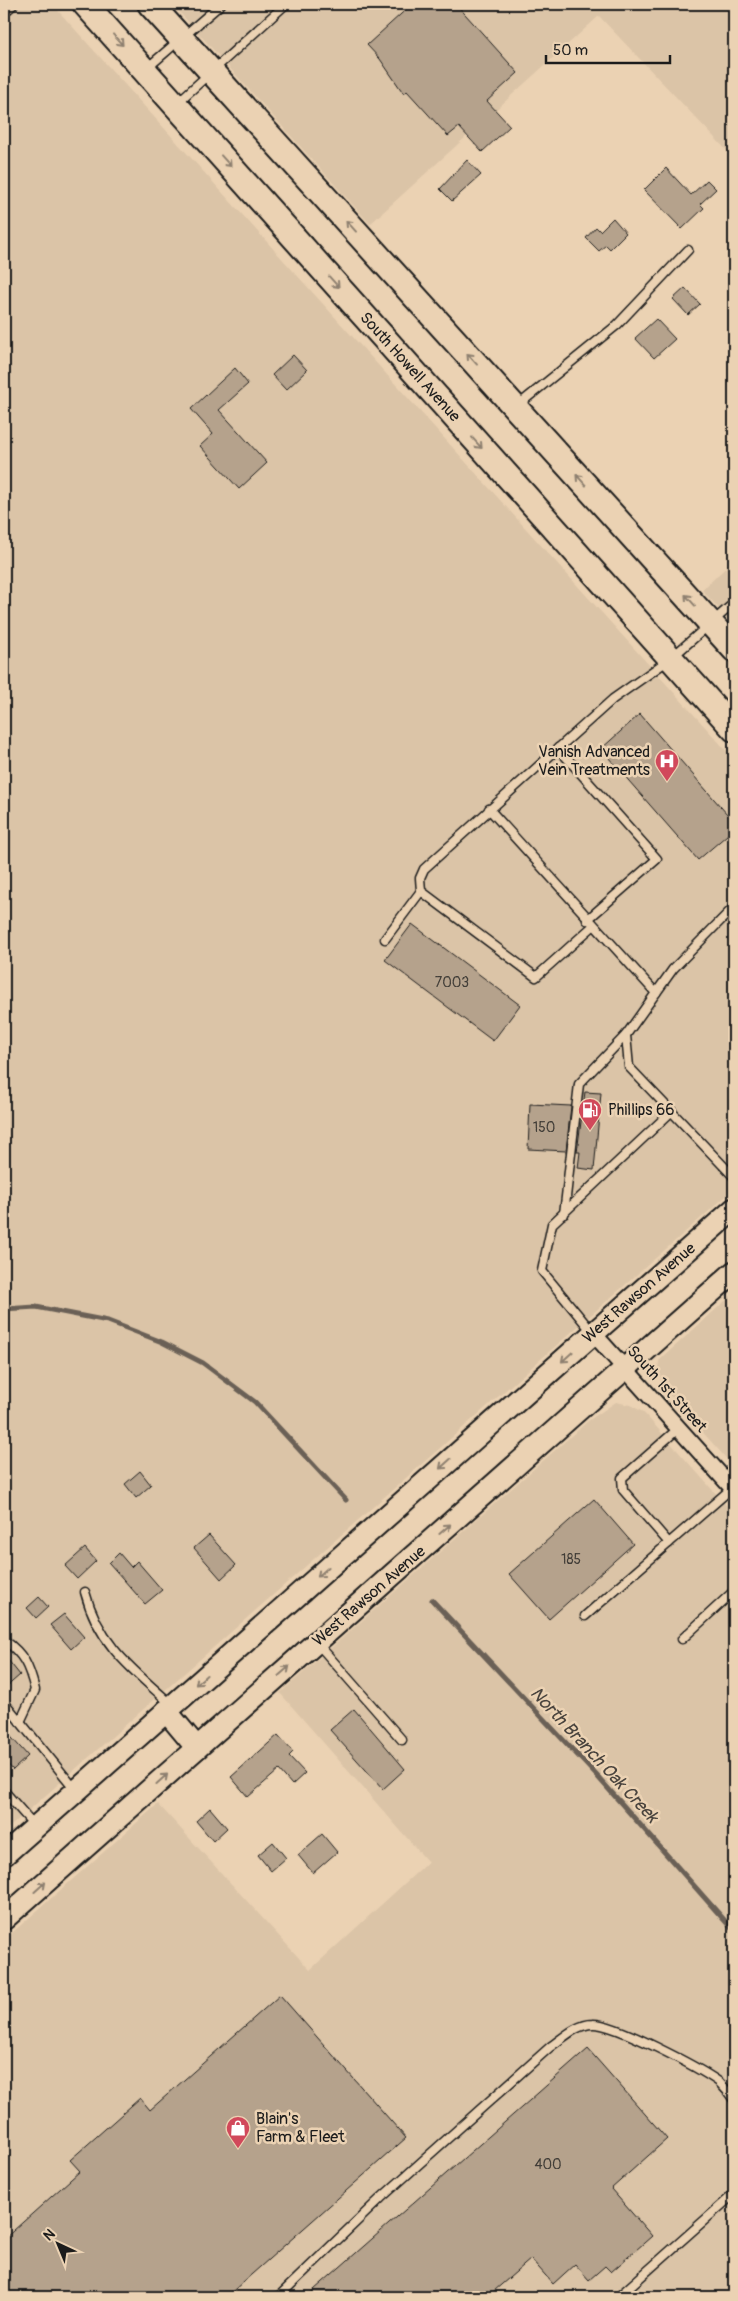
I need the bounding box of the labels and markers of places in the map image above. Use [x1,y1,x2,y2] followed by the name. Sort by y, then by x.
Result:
[538,742,650,780] place label: Vanish Advanced Vein Treatments
[654,748,680,782] hospital icon: Vanish Advanced Vein Treatments
[577,1097,603,1131] fuel station icon: Phillips 66
[608,1100,675,1120] place label: Phillips 66
[256,2109,345,2147] place label: Blain's Farm & Fleet
[225,2115,251,2149] shop icon: Blain's Farm & Fleet

